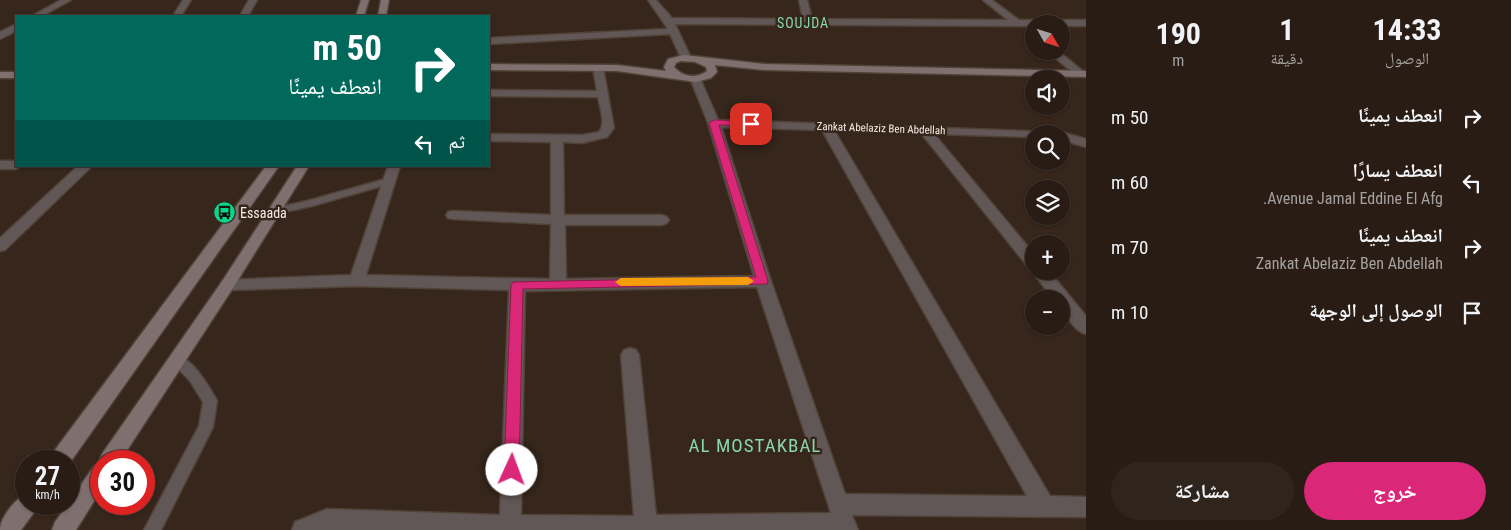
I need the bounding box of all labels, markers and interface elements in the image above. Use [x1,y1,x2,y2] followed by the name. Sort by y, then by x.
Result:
[1279,12,1294,47] text: 1
[1373,12,1441,47] text: 14:33
[777,15,829,31] district label: SOUJDA
[1025,15,1070,60] north arrow
[1025,15,1070,335] map controls
[1156,16,1201,51] text: 190
[313,28,382,69] text: 50 m
[400,35,465,100] icon: right
[1271,49,1303,68] text: دقيقة
[1385,49,1429,68] text: الوصول
[1172,51,1184,70] text: m
[1025,70,1070,115] button: sound
[288,74,382,99] text: انعطف يمينًا
[730,103,772,145] pin
[1358,104,1443,127] text: انعطف يمينًا
[1458,104,1486,132] icon: right
[1111,106,1148,129] text: 50 m
[737,110,765,138] icon: arrive
[816,120,946,137] street label: Zankat Abelaziz Ben Abdellah
[1025,125,1070,170] button: search
[410,130,438,158] icon: left
[448,130,465,153] text: ثم
[1352,159,1443,182] text: انعطف يسارًا
[1458,169,1486,197] icon: left
[1111,171,1148,194] text: 60 m
[1025,180,1070,225] button: layers
[1263,189,1443,208] text: Avenue Jamal Eddine El Afg.
[212,201,236,225] bus stop icon: Essaada
[240,205,287,221] place label: Essaada
[1358,224,1443,247] text: انعطف يمينًا
[1458,234,1486,262] icon: right
[1025,235,1070,280] button: +
[1111,236,1148,259] text: 70 m
[1256,254,1443,273] text: Zankat Abelaziz Ben Abdellah
[1025,290,1070,335] button: −
[1309,299,1443,322] text: الوصول إلى الوجهة
[1458,299,1486,327] icon: arrive
[1111,301,1148,324] text: 10 m
[689,434,821,457] district label: AL MOSTAKBAL
[485,443,537,495] position arrow
[90,450,155,515] speed limit sign: 30
[35,462,60,491] text: 27
[1111,462,1294,520] button: مشاركة
[1304,462,1486,520] button: خروج
[35,488,60,502] text: km/h

